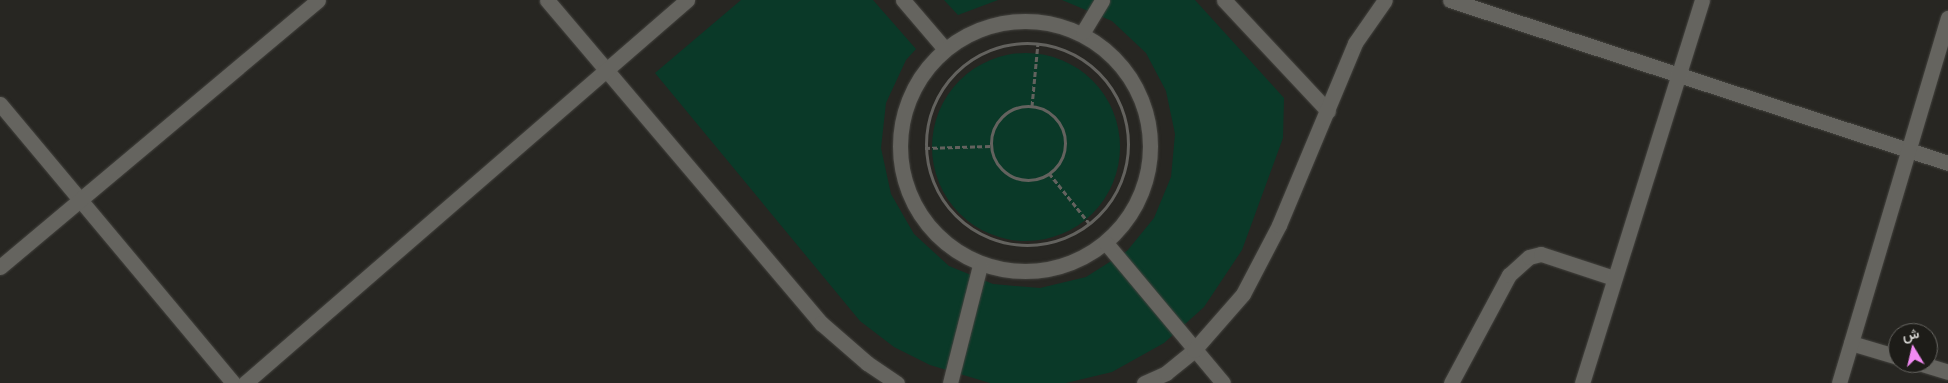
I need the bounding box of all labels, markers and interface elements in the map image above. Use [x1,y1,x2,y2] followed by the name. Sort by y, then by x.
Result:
[1888,323,1938,373] north arrow
[1901,324,1921,344] text: ش

